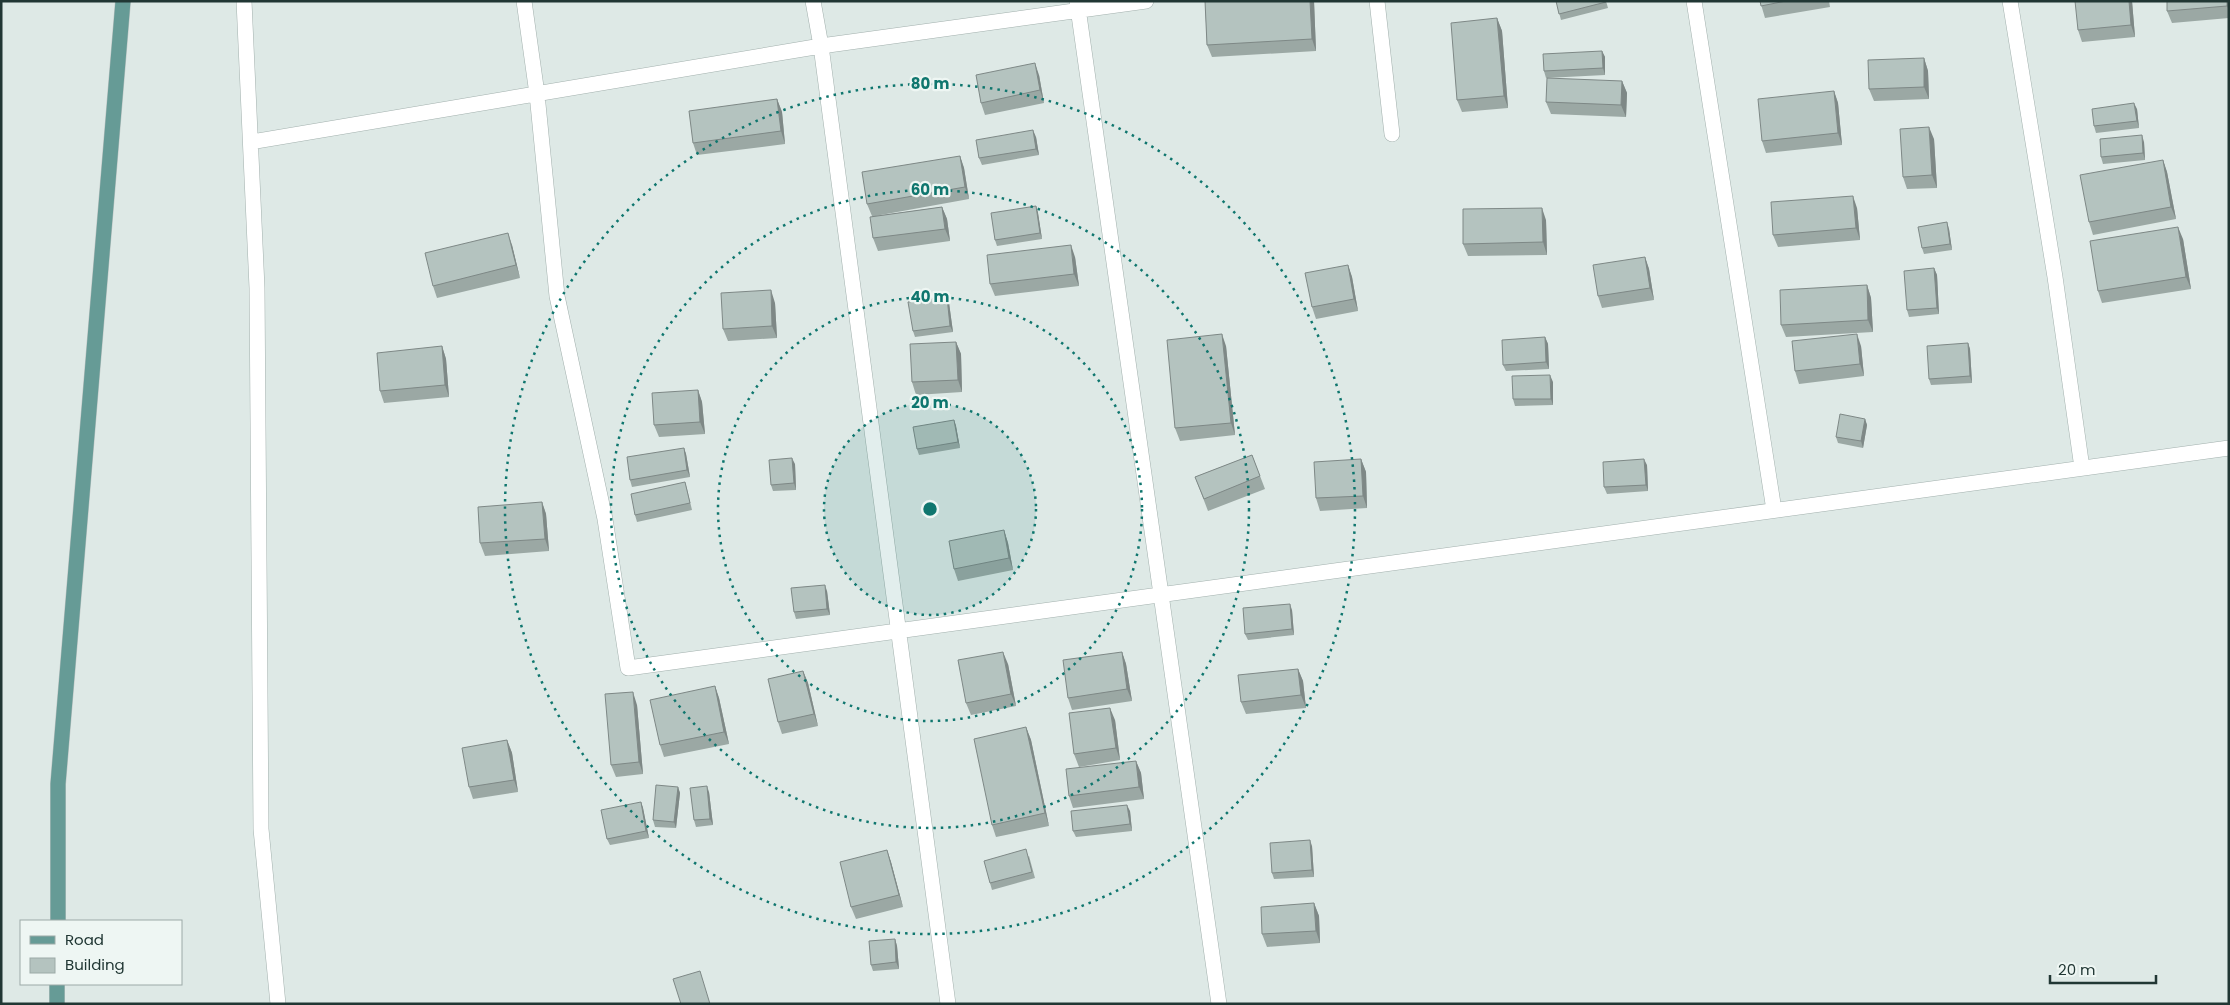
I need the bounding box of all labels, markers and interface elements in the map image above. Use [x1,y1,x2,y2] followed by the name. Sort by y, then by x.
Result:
[911,73,949,94] text: 80 m
[911,179,949,200] text: 60 m
[910,286,950,307] text: 40 m
[911,392,949,413] text: 20 m
[921,500,939,518] centre of rings
[20,920,182,985] legend
[65,929,104,950] text: Road
[2050,952,2156,984] scale bar
[65,954,125,975] text: Building
[2058,959,2096,980] text: 20 m

